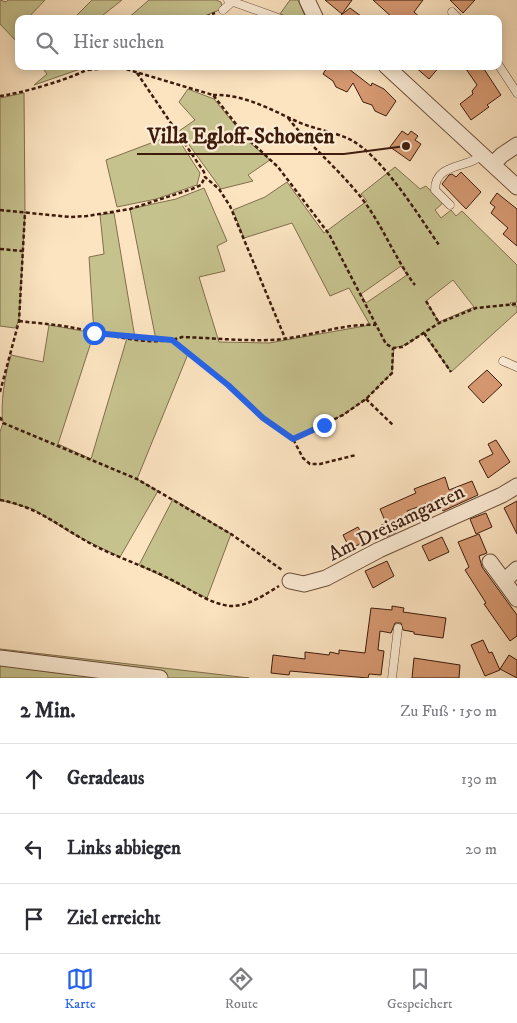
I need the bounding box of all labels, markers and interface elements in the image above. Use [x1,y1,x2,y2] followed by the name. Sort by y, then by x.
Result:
[15,15,502,70] search box
[33,29,61,57] icon: search
[73,31,164,54] text: Hier suchen
[137,118,344,154] callout: Villa Egloff-Schoenen
[147,124,335,150] text: Villa Egloff-Schoenen
[83,322,106,345] route start
[313,414,336,437] route end
[324,479,470,567] street label: Am Dreisamgarten
[20,698,75,724] text: 2 Min.
[400,701,497,721] text: Zu Fuß · 150 m
[20,765,48,793] icon: ahead
[67,767,144,790] text: Geradeaus
[461,769,497,789] text: 130 m
[20,835,48,863] icon: left
[67,837,181,860] text: Links abbiegen
[465,839,497,859] text: 20 m
[20,905,48,933] icon: arrive
[67,907,161,930] text: Ziel erreicht
[65,965,96,1013] tab: Karte
[225,965,258,1013] tab: Route
[387,965,452,1013] tab: Gespeichert

